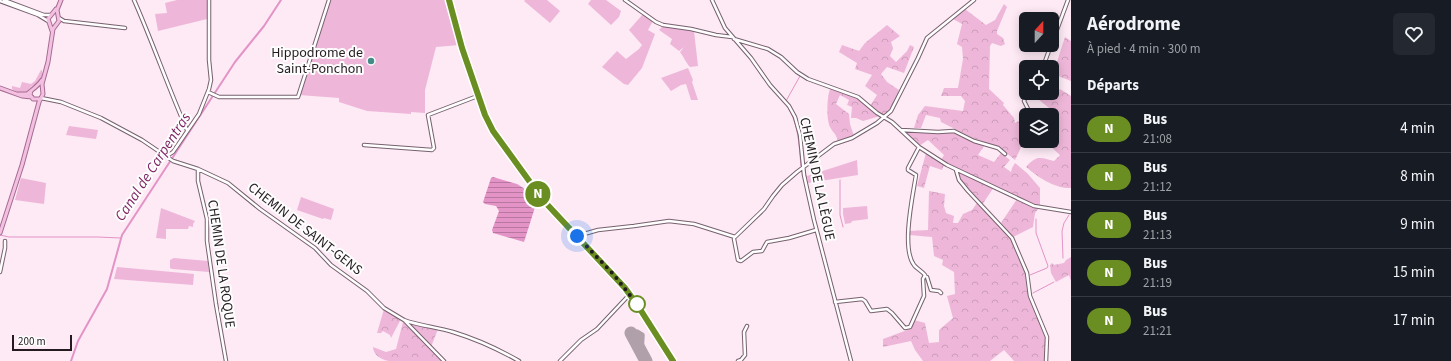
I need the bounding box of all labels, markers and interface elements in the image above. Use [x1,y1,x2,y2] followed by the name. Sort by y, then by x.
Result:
[1087,11,1181,38] text: Aérodrome
[1019,12,1059,52] north arrow
[1019,12,1059,148] map controls
[1393,13,1435,55] button: heart
[1087,40,1201,58] text: À pied · 4 min · 300 m
[271,43,363,79] place label: Hippodrome de Saint-Ponchon
[366,56,376,66] marker: Hippodrome de Saint-Ponchon
[1019,60,1059,100] button: locate
[1087,75,1139,96] text: Départs
[1019,108,1059,148] button: layers
[110,109,196,225] water label: Canal de Carpentras
[1143,109,1167,130] text: Bus
[794,116,840,242] street label: CHEMIN DE LA LÈGUE
[1400,118,1435,139] text: 4 min
[1104,119,1114,139] text: N
[1143,130,1172,148] text: 21:08
[1143,157,1167,178] text: Bus
[1400,166,1435,187] text: 8 min
[1104,167,1114,187] text: N
[244,178,366,280] street label: CHEMIN DE SAINT-GENS
[1143,178,1172,196] text: 21:12
[525,181,551,207] line badge: N
[533,184,543,204] text: N
[202,199,240,329] street label: CHEMIN DE LA ROQUE
[1143,205,1167,226] text: Bus
[1400,214,1435,235] text: 9 min
[1104,215,1114,235] text: N
[567,226,587,246] your location
[1143,226,1172,244] text: 21:13
[1143,253,1167,274] text: Bus
[1393,262,1435,283] text: 15 min
[1104,263,1114,283] text: N
[1143,274,1172,292] text: 21:19
[628,295,646,313] unlabelled marker
[1143,301,1167,322] text: Bus
[1393,310,1435,331] text: 17 min
[1104,311,1114,331] text: N
[1143,322,1172,340] text: 21:21
[12,333,72,352] scale bar
[18,334,46,349] text: 200 m

